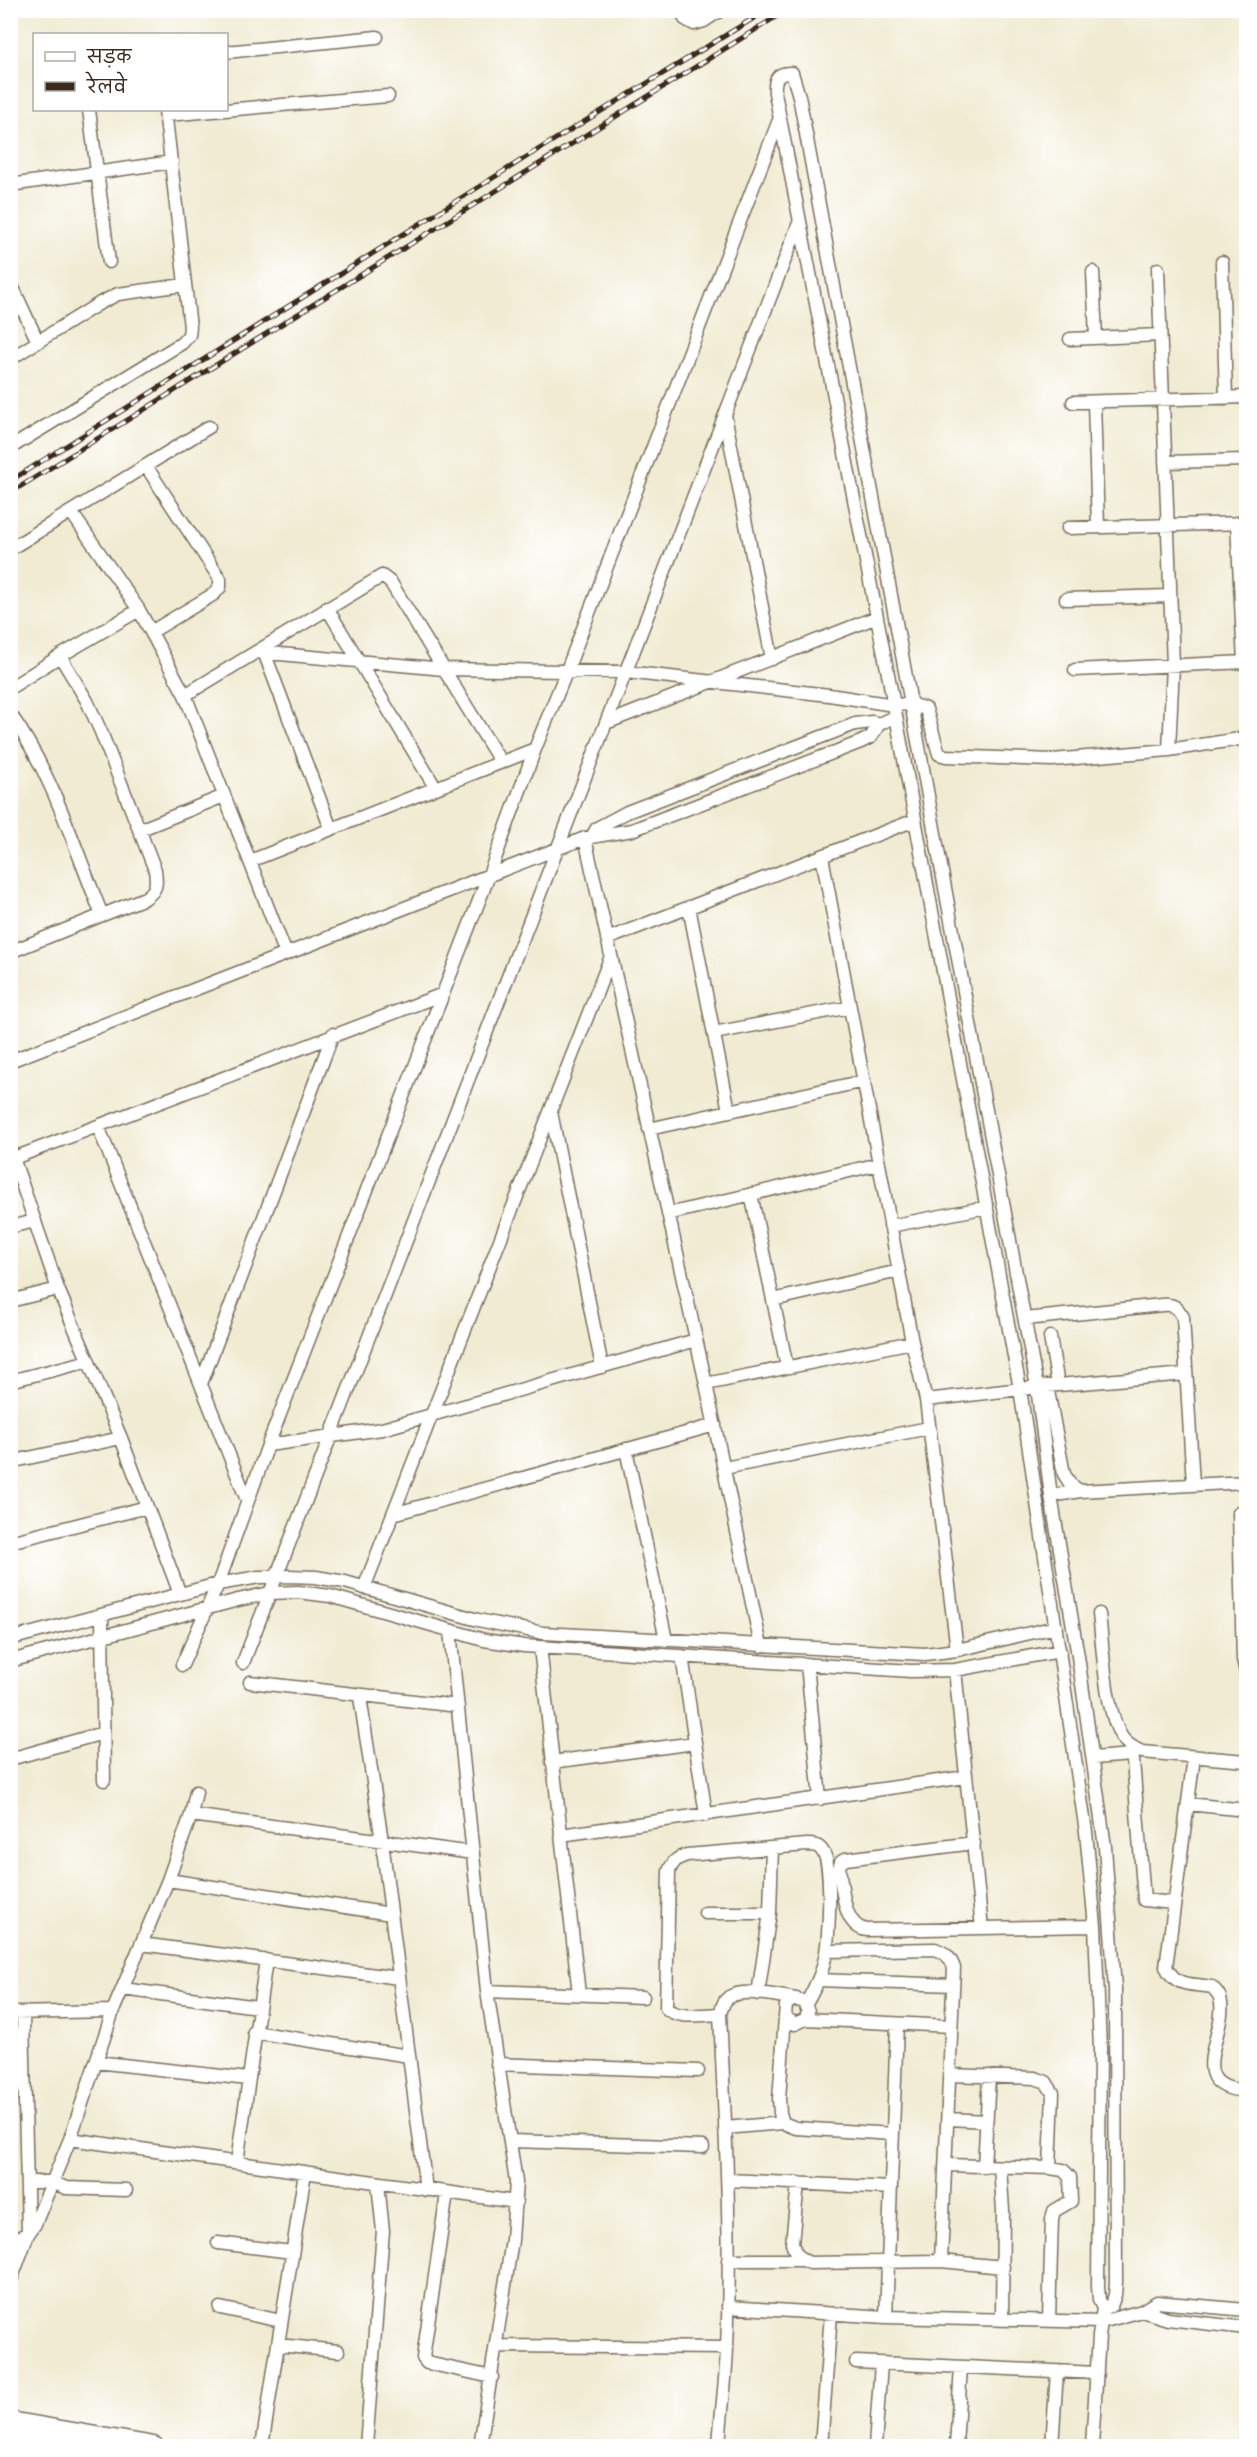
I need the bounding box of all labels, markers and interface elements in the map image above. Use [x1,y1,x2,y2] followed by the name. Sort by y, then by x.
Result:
[33,33,228,111] legend
[86,46,132,70] text: सड़क
[85,71,128,100] text: रेलवे

